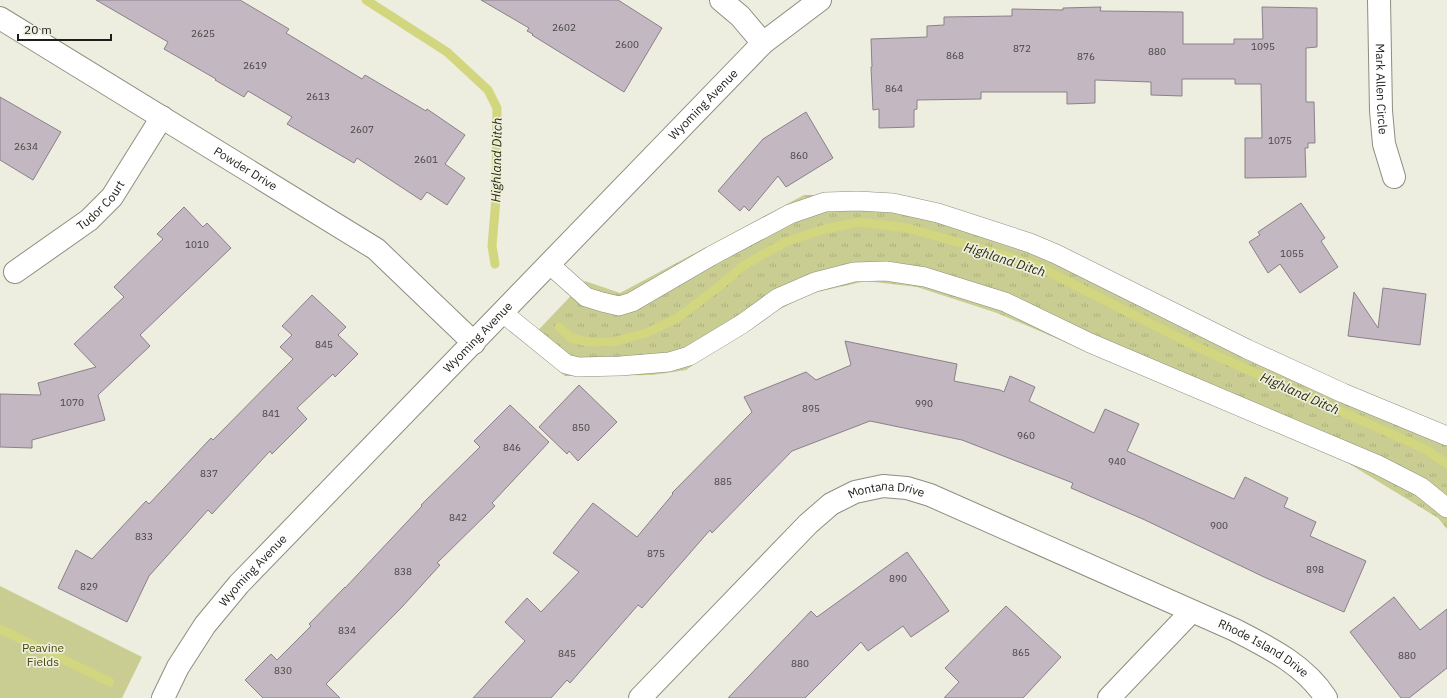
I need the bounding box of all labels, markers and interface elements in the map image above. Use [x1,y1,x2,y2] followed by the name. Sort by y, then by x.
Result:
[18,16,111,42] scale bar
[552,21,576,34] house number: 2602
[24,22,52,37] text: 20 m
[191,27,215,40] house number: 2625
[615,38,639,51] house number: 2600
[1251,40,1275,53] house number: 1095
[1013,42,1031,55] house number: 872
[1373,43,1391,135] street label: Mark Allen Circle
[1148,45,1166,58] house number: 880
[946,49,964,62] house number: 868
[1077,50,1095,63] house number: 876
[243,59,267,72] house number: 2619
[665,65,741,143] street label: Wyoming Avenue
[885,82,903,95] house number: 864
[306,90,330,103] house number: 2613
[487,117,506,203] water label: Highland Ditch
[350,123,374,136] house number: 2607
[1268,134,1292,147] house number: 1075
[14,140,38,153] house number: 2634
[211,143,280,194] street label: Powder Drive
[790,149,808,162] house number: 860
[414,153,438,166] house number: 2601
[74,178,127,233] street label: Tudor Court
[185,238,209,251] house number: 1010
[962,238,1048,281] water label: Highland Ditch
[1280,247,1304,260] house number: 1055
[440,298,516,376] street label: Wyoming Avenue
[315,338,333,351] house number: 845
[1258,368,1342,419] water label: Highland Ditch
[60,396,84,409] house number: 1070
[915,397,933,410] house number: 990
[802,402,820,415] house number: 895
[262,407,280,420] house number: 841
[572,421,590,434] house number: 850
[1017,429,1035,442] house number: 960
[503,441,521,454] house number: 846
[1108,455,1126,468] house number: 940
[200,467,218,480] house number: 837
[714,475,732,488] house number: 885
[845,478,927,501] street label: Montana Drive
[449,511,467,524] house number: 842
[1210,519,1228,532] house number: 900
[135,530,153,543] house number: 833
[216,531,290,609] street label: Wyoming Avenue
[647,547,665,560] house number: 875
[1306,563,1324,576] house number: 898
[394,565,412,578] house number: 838
[889,572,907,585] house number: 890
[80,580,98,593] house number: 829
[1216,615,1312,680] street label: Rhode Island Drive
[338,624,356,637] house number: 834
[22,640,65,669] park label: Peavine Fields
[1012,646,1030,659] house number: 865
[558,647,576,660] house number: 845
[1398,649,1416,662] house number: 880
[791,657,809,670] house number: 880
[274,664,292,677] house number: 830

